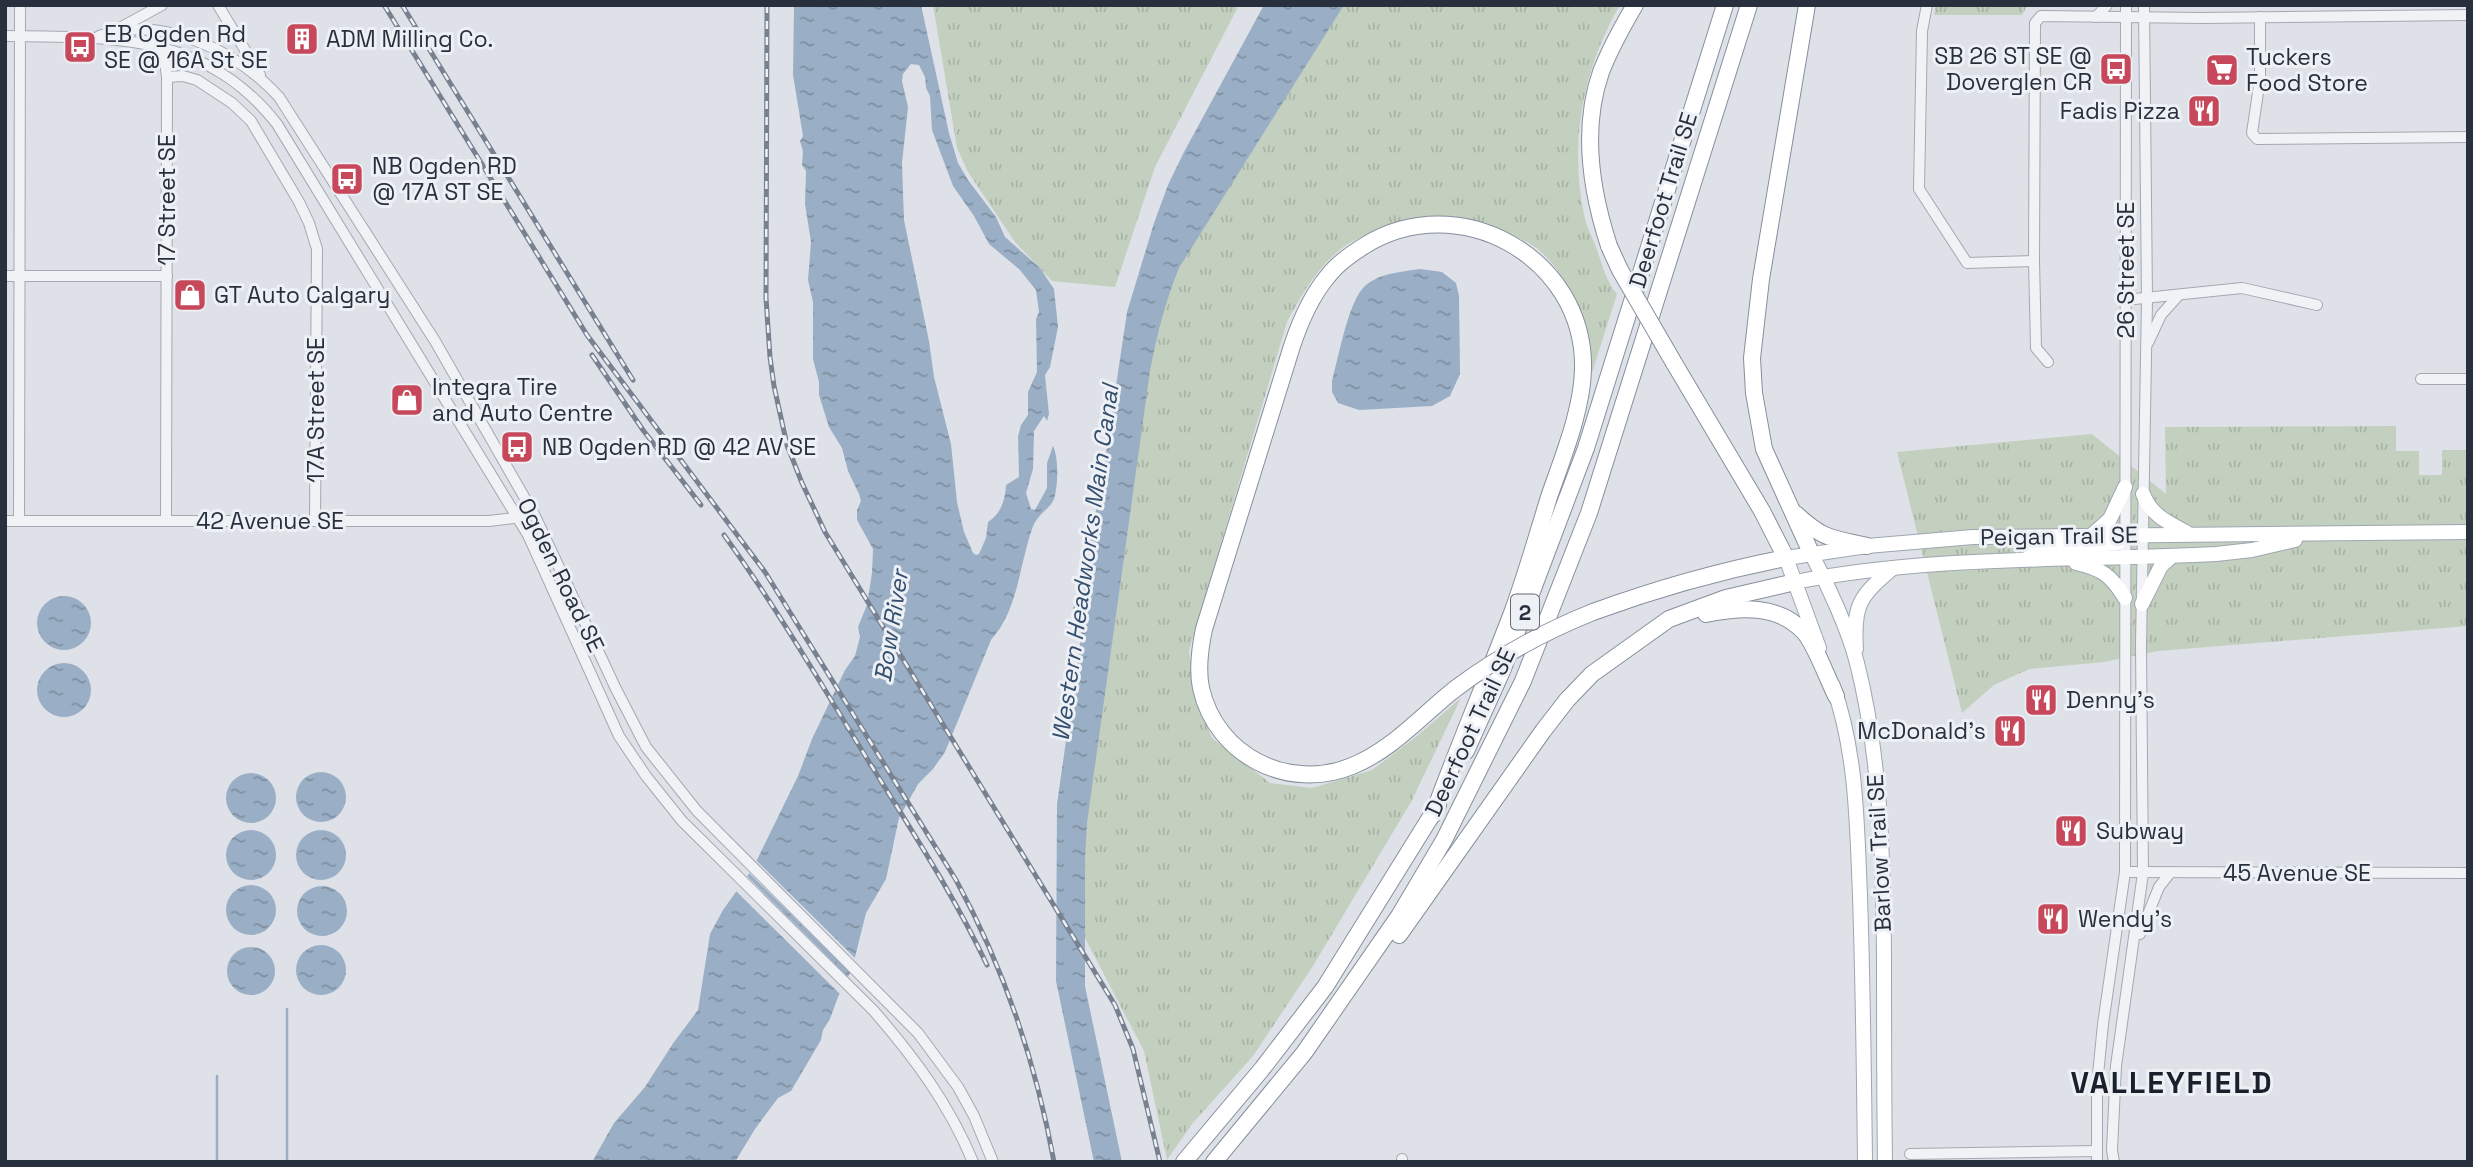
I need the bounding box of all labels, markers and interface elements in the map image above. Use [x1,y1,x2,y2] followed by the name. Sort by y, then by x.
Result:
[104,19,268,75] place label: EB Ogden Rd SE @ 16A St SE
[283,20,321,58] building icon: ADM Milling Co.
[326,24,493,54] place label: ADM Milling Co.
[61,28,99,66] bus stop icon: EB Ogden Rd SE @ 16A St SE
[1934,41,2092,97] place label: SB 26 ST SE @ Doverglen CR
[2246,42,2368,98] place label: Tuckers Food Store
[2097,50,2135,88] bus stop icon: SB 26 ST SE @ Doverglen CR
[2203,51,2241,89] supermarket icon: Tuckers Food Store
[2185,92,2223,130] restaurant icon: Fadis Pizza
[2060,96,2180,126] place label: Fadis Pizza
[1622,109,1704,291] street label: Deerfoot Trail SE
[152,134,182,266] street label: 17 Street SE
[372,151,517,207] place label: NB Ogden RD @ 17A ST SE
[328,160,366,198] bus stop icon: NB Ogden RD @ 17A ST SE
[2111,201,2141,339] street label: 26 Street SE
[171,276,209,314] shop icon: GT Auto Calgary
[214,280,390,310] place label: GT Auto Calgary
[301,337,331,483] street label: 17A Street SE
[432,372,613,428] place label: Integra Tire and Auto Centre
[1045,379,1126,743] water label: Western Headworks Main Canal
[388,381,426,419] shop icon: Integra Tire and Auto Centre
[498,428,536,466] bus stop icon: NB Ogden RD @ 42 AV SE
[542,432,816,462] place label: NB Ogden RD @ 42 AV SE
[511,493,611,657] street label: Ogden Road SE
[196,506,344,536] street label: 42 Avenue SE
[1980,520,2138,552] street label: Peigan Trail SE
[867,565,916,684] water label: Bow River
[1511,594,1539,630] road number: 2
[1418,643,1522,821] street label: Deerfoot Trail SE
[2022,681,2060,719] restaurant icon: Denny's
[2066,685,2155,715] place label: Denny's
[1991,712,2029,750] restaurant icon: McDonald's
[1857,716,1986,746] place label: McDonald's
[1860,773,1898,933] street label: Barlow Trail SE
[2052,812,2090,850] restaurant icon: Subway
[2096,816,2184,846] place label: Subway
[2223,858,2371,888] street label: 45 Avenue SE
[2034,900,2072,938] restaurant icon: Wendy's
[2078,904,2172,934] place label: Wendy's
[2071,1063,2273,1102] district label: VALLEYFIELD

